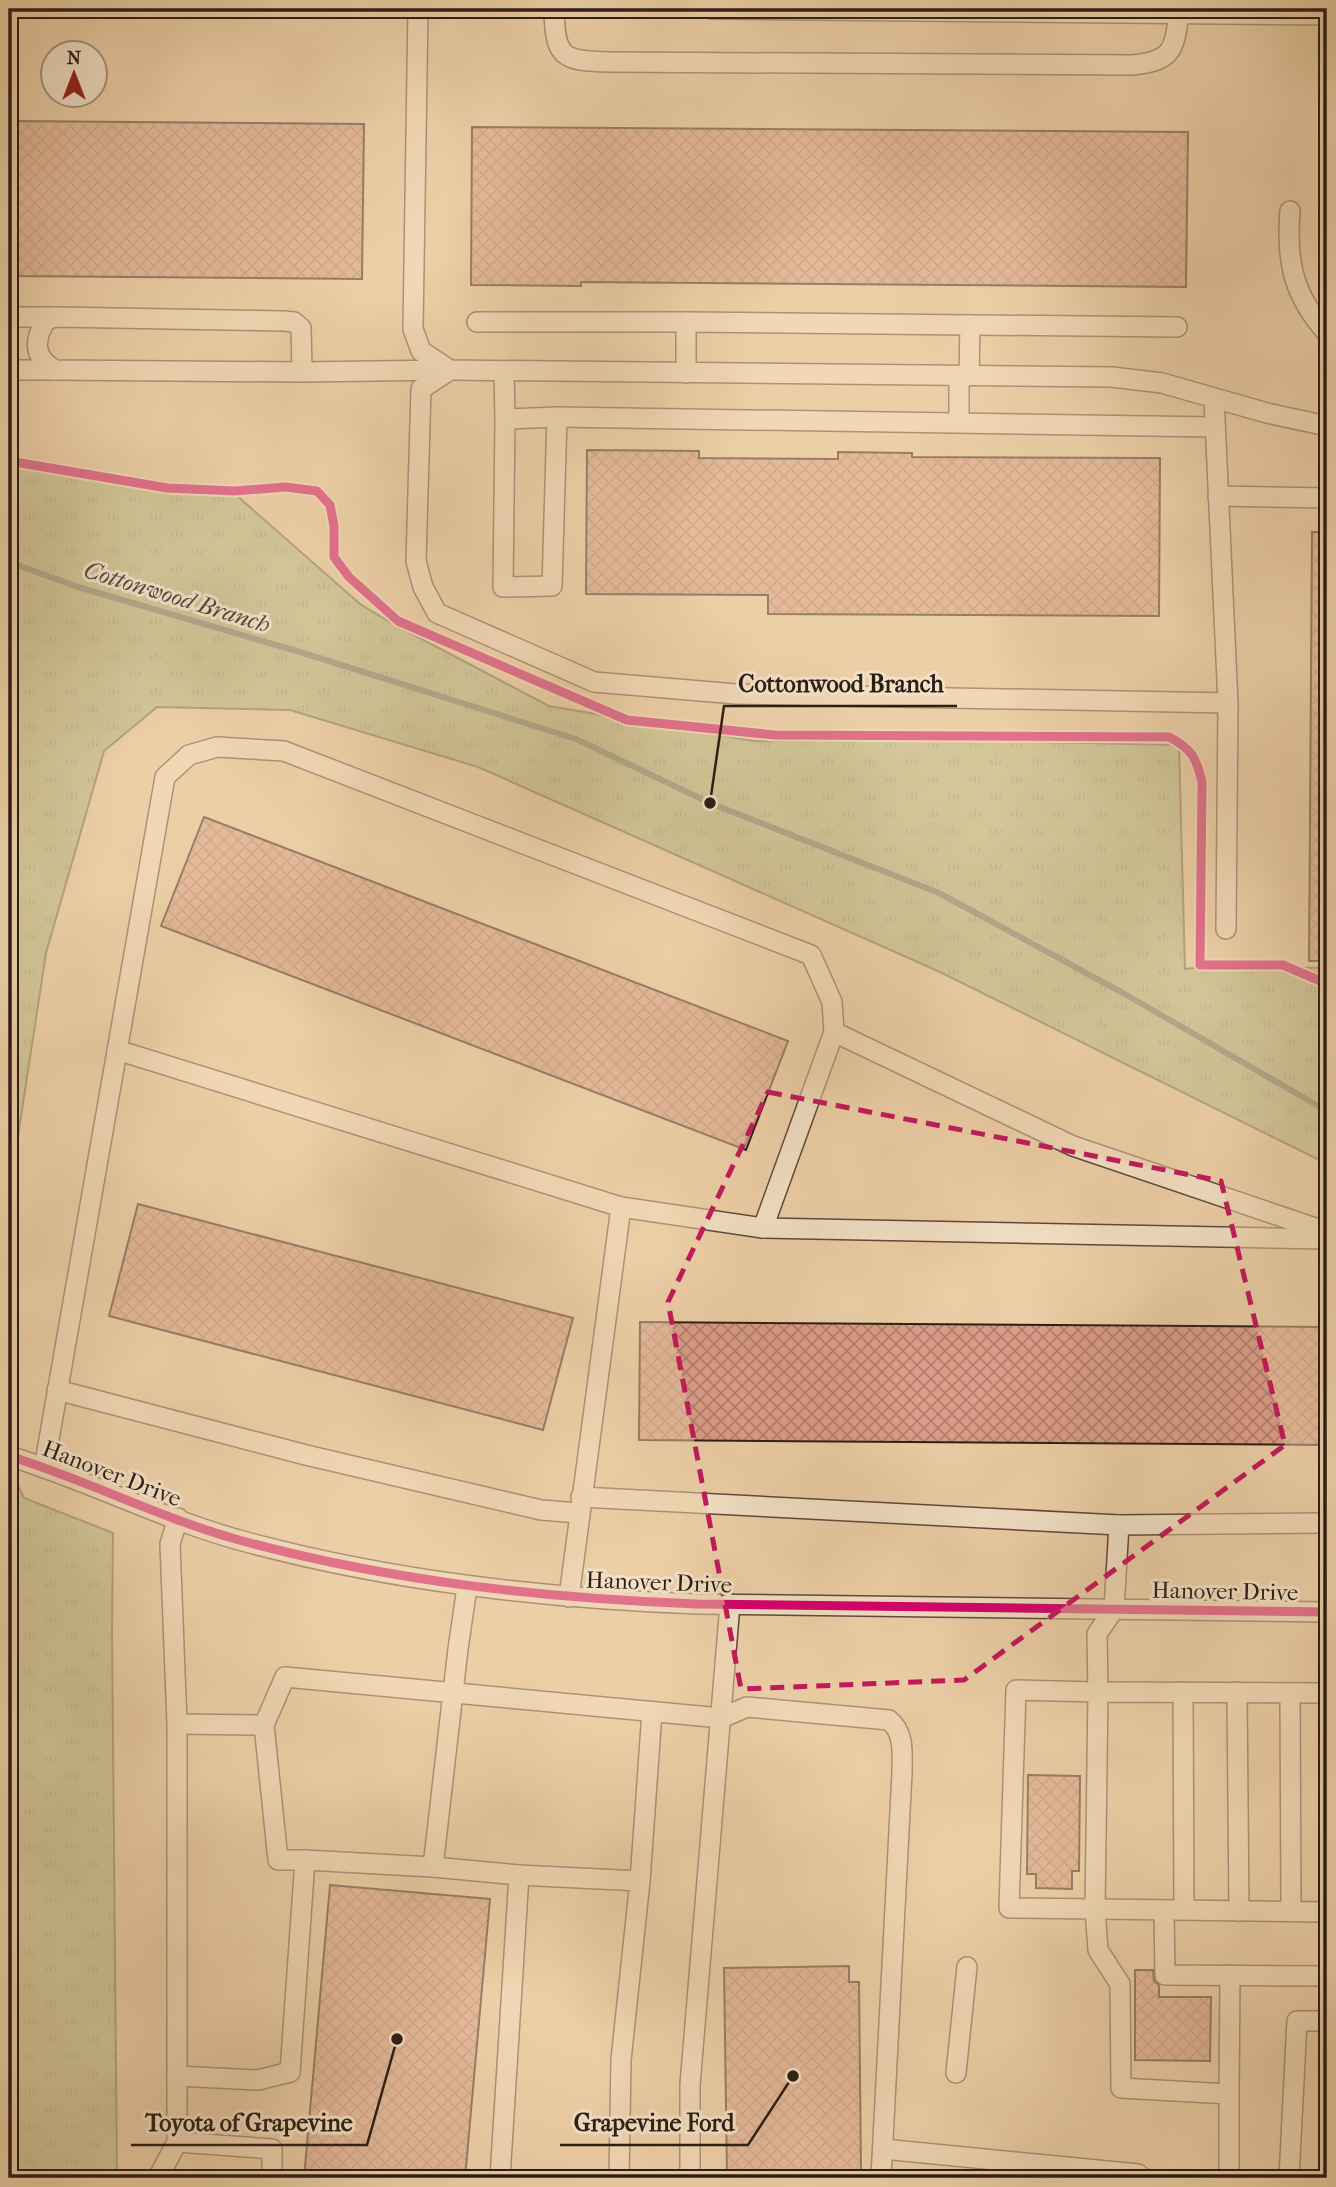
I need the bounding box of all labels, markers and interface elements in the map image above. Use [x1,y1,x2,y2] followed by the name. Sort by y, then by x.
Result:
[38,38,108,108] north arrow
[67,47,82,69] text: N
[81,555,273,639] water label: Cottonwood Branch
[724,661,957,706] callout: Cottonwood Branch
[738,670,944,698] text: Cottonwood Branch
[39,1435,185,1512] street label: Hanover Drive
[585,1566,733,1599] street label: Hanover Drive
[1151,1577,1299,1606] street label: Hanover Drive
[131,2100,367,2145] callout: Toyota of Grapevine
[560,2100,748,2145] callout: Grapevine Ford
[144,2109,353,2137] text: Toyota of Grapevine
[574,2109,735,2137] text: Grapevine Ford

